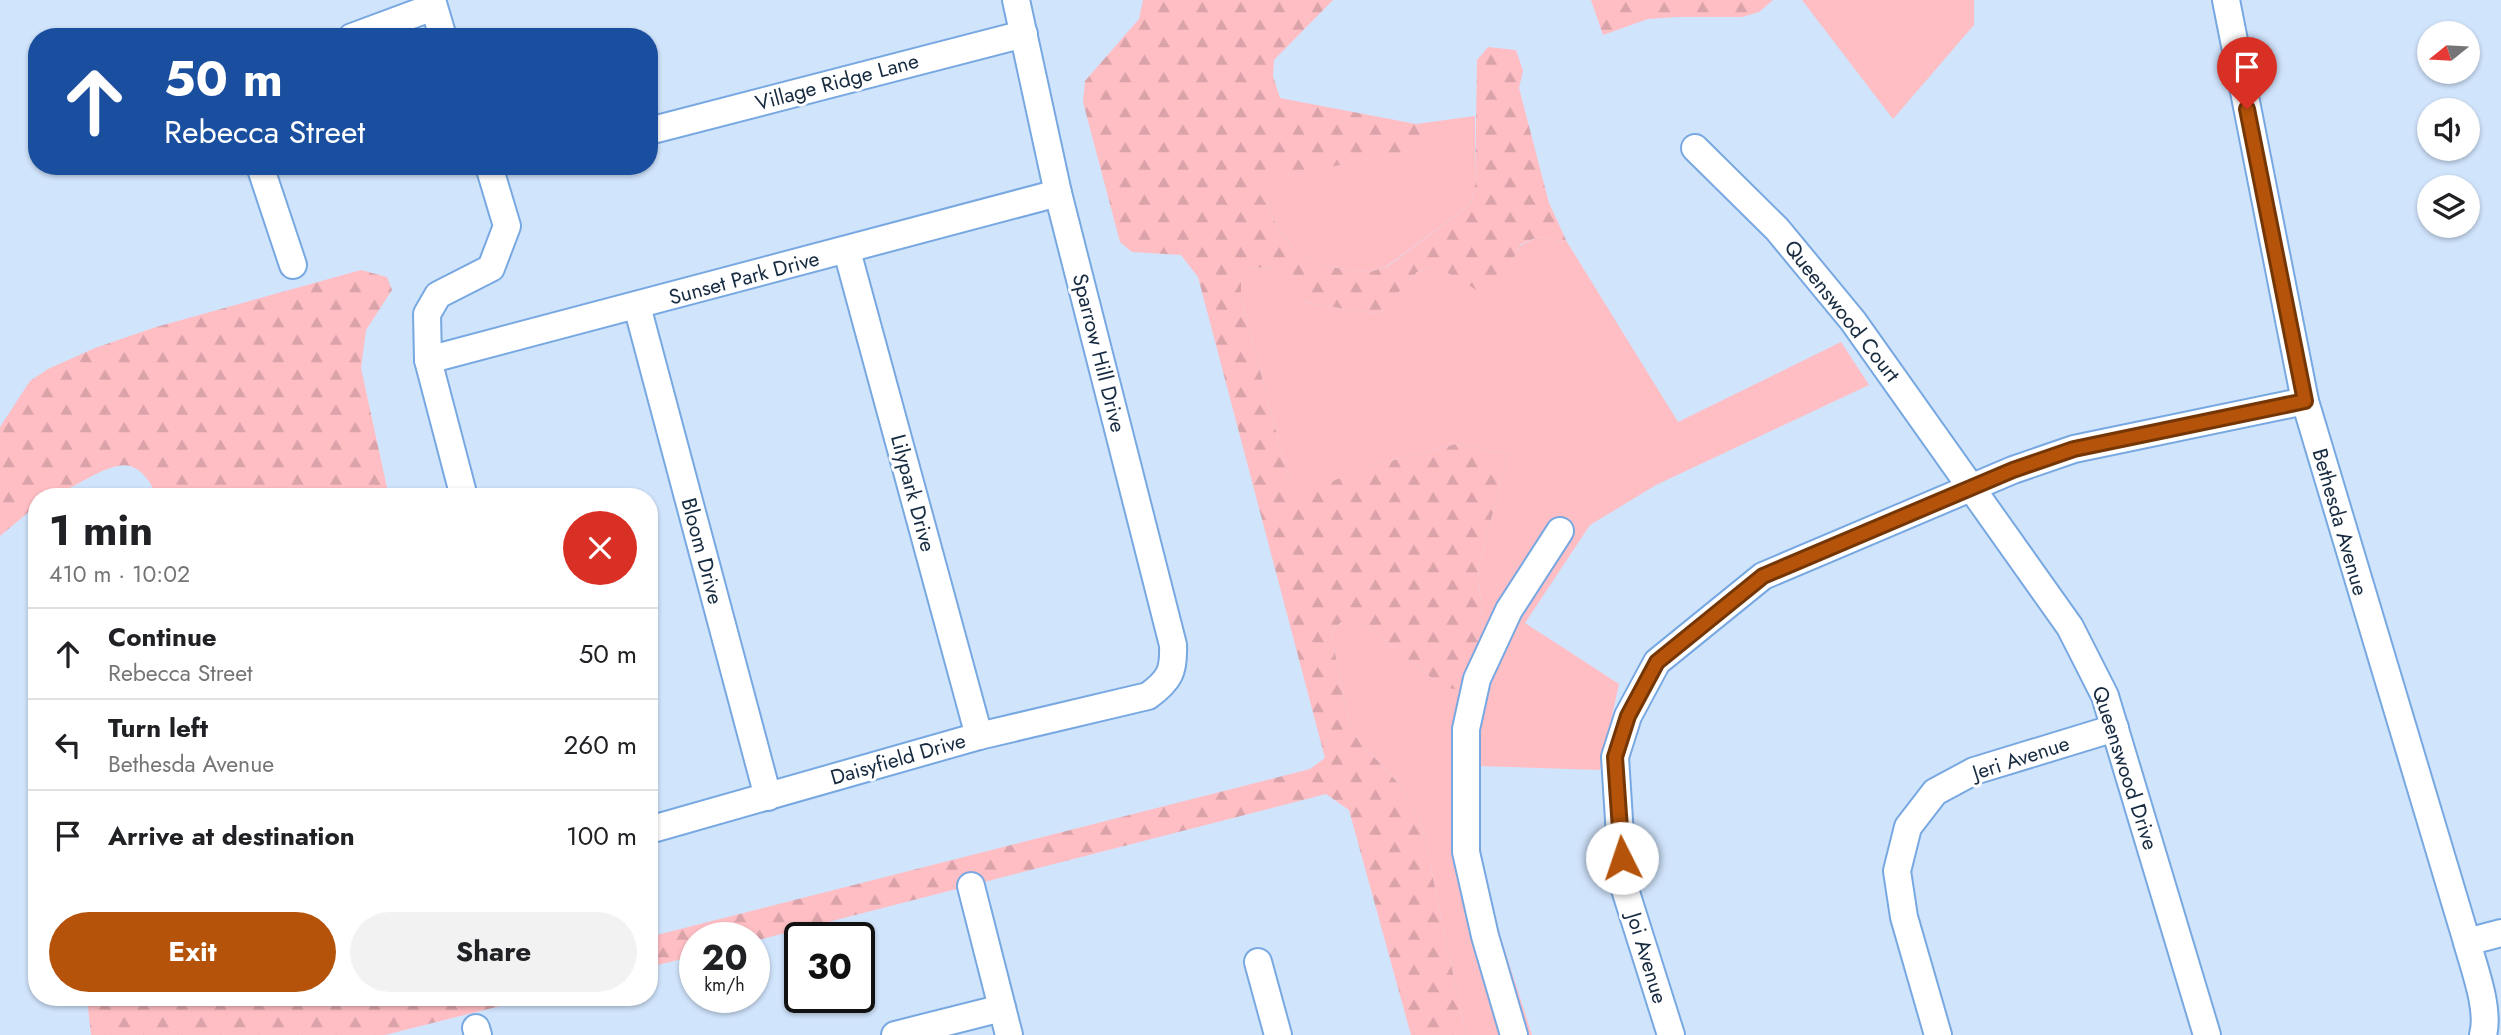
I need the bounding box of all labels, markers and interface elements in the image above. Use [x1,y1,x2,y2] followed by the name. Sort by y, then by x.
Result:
[2417,21,2480,84] north arrow
[2417,21,2480,238] map controls
[2217,37,2277,109] pin
[164,44,283,114] text: 50 m
[752,46,922,118] street label: Village Ridge Lane
[2228,48,2266,86] icon: arrive
[49,56,140,147] icon: ahead
[2417,98,2480,161] button: sound
[164,109,365,155] text: Rebecca Street
[2417,175,2480,238] button: layers
[1777,234,1907,388] street label: Queenswood Court
[665,243,823,312] street label: Sunset Park Drive
[1065,271,1133,436] street label: Sparrow Hill Drive
[883,431,943,555] street label: Lilypark Drive
[2305,445,2375,599] street label: Bethesda Avenue
[673,495,731,608] street label: Bloom Drive
[49,500,153,561] text: 1 min
[563,511,637,585] button: close
[49,557,190,591] text: 410 m · 10:02
[108,618,217,656] text: Continue
[49,635,87,673] icon: ahead
[579,635,637,673] text: 50 m
[108,656,253,690] text: Rebecca Street
[2084,682,2166,854] street label: Queenswood Drive
[108,709,208,747] text: Turn left
[827,725,969,793] street label: Daisyfield Drive
[49,726,87,764] icon: left
[564,726,637,764] text: 260 m
[1966,728,2073,789] street label: Jeri Avenue
[108,747,274,781] text: Bethesda Avenue
[49,817,87,855] icon: arrive
[108,817,355,855] text: Arrive at destination
[566,817,637,855] text: 100 m
[1585,821,1659,895] position arrow
[1618,906,1675,1007] street label: Joi Avenue
[49,912,336,992] button: Exit
[350,912,637,992] button: Share
[784,922,875,1013] speed limit sign: 30
[701,933,748,983] text: 20
[704,972,745,998] text: km/h

